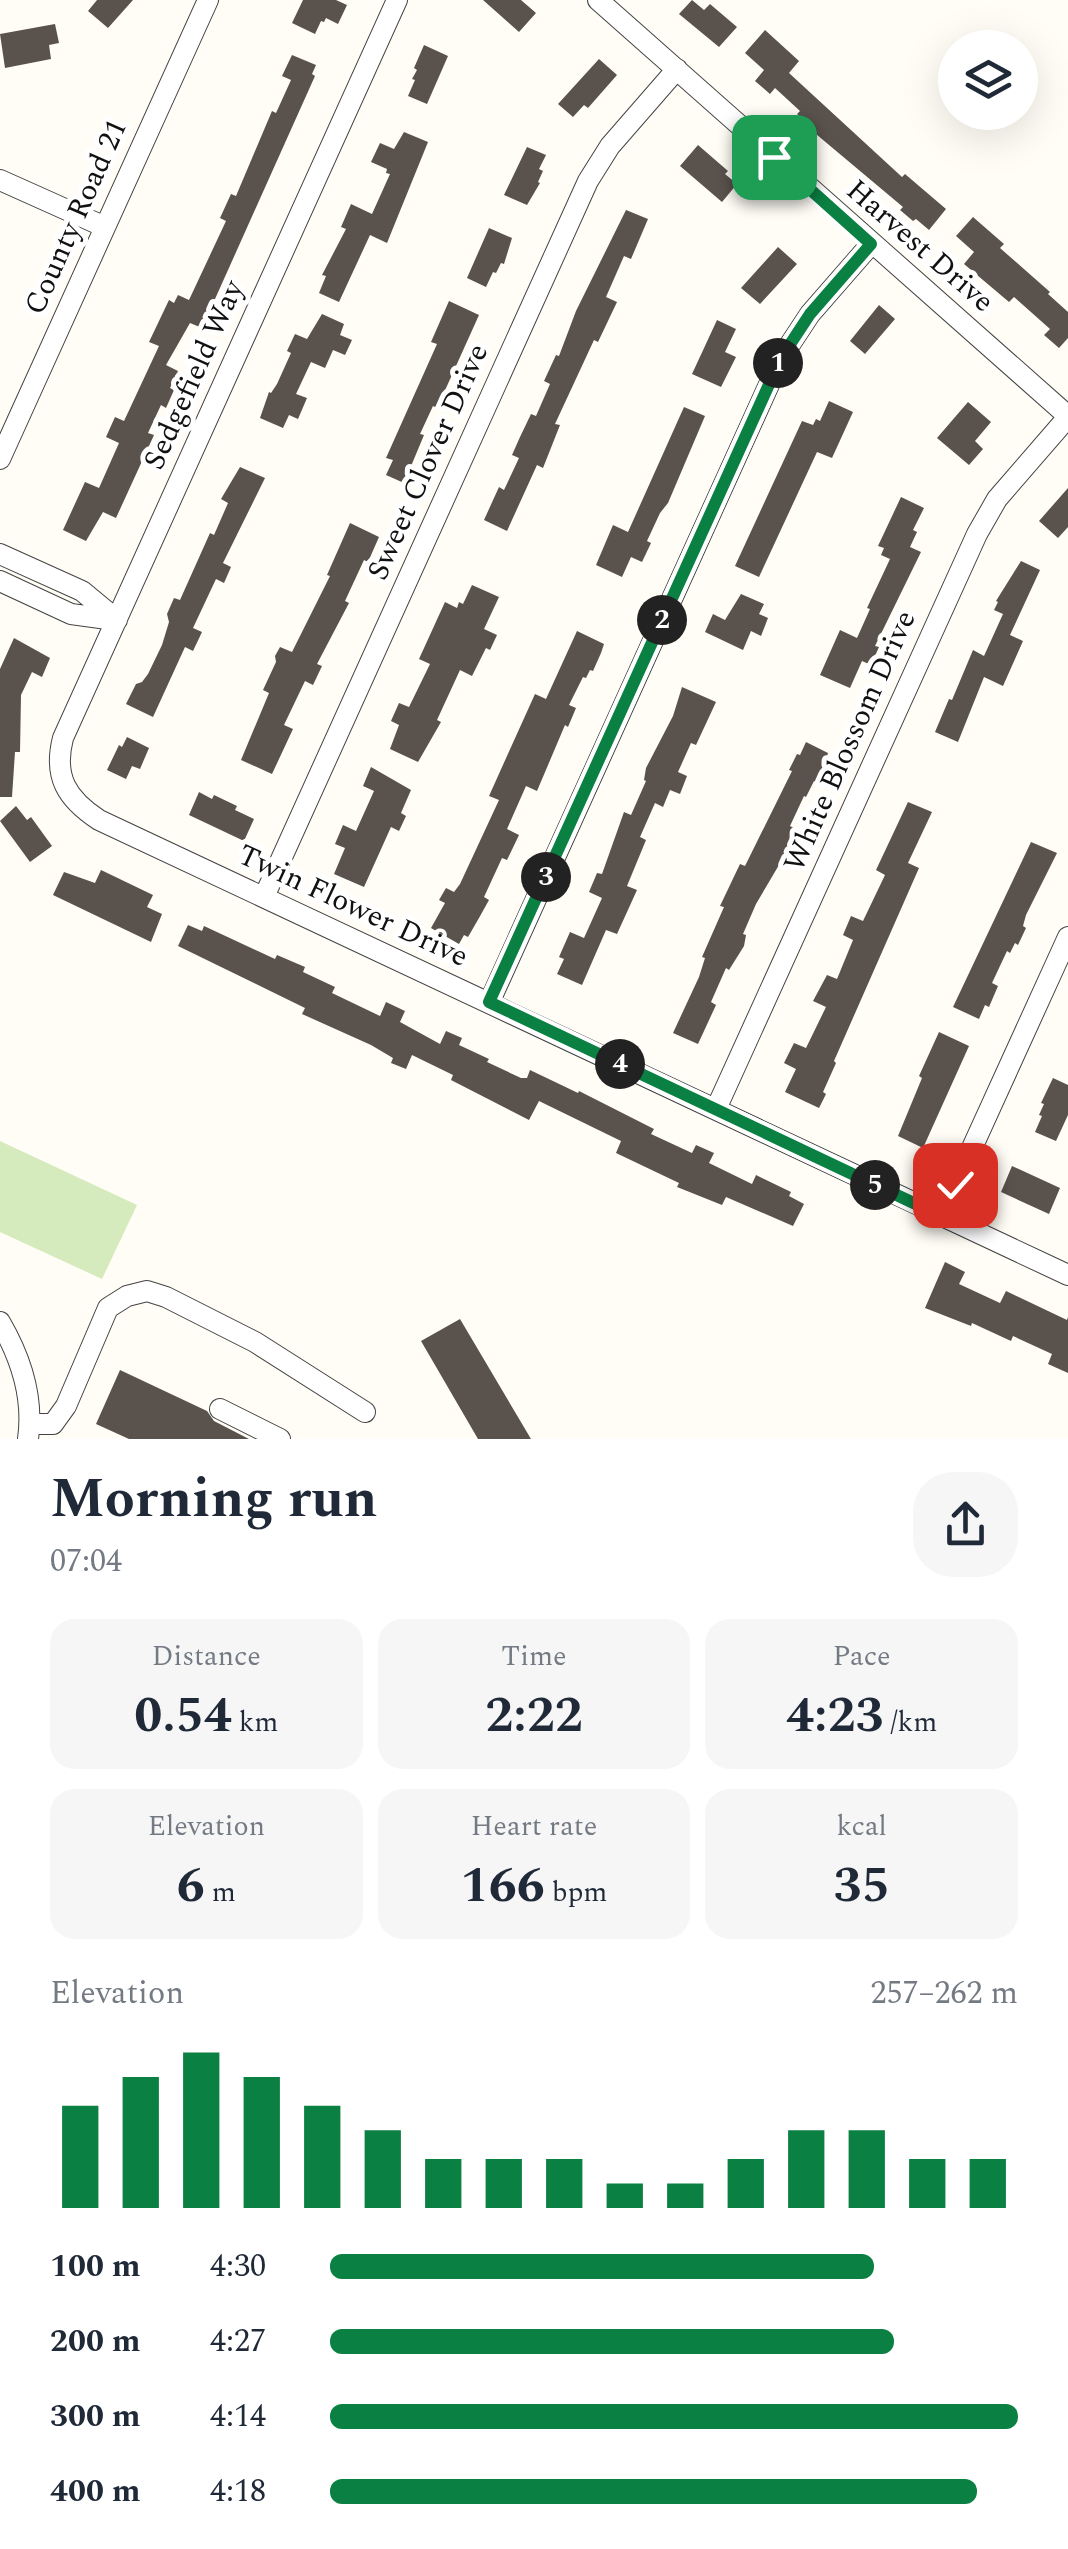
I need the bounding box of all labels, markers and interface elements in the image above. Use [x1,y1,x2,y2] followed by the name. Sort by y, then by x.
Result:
[938,30,1038,130] map controls
[938,30,1038,130] button: layers
[12,112,140,322] street label: County Road 21
[732,115,817,200] pin
[747,130,802,185] icon: arrive
[835,168,1005,324] street label: Harvest Drive
[132,271,257,477] street label: Sedgefield Way
[355,336,501,588] street label: Sweet Clover Drive
[753,338,803,388] pin: 1
[770,341,786,384] text: 1
[637,595,687,645] pin: 2
[654,598,670,641] text: 2
[772,603,928,879] street label: White Blossom Drive
[230,832,476,980] street label: Twin Flower Drive
[521,852,571,902] pin: 3
[538,855,554,898] text: 3
[595,1039,645,1089] pin: 4
[612,1042,628,1085] text: 4
[913,1143,998,1228] pin
[928,1158,983,1213] icon: check
[850,1160,900,1210] pin: 5
[867,1163,883,1206] text: 5
[50,1458,378,1541] text: Morning run
[913,1472,1018,1577] button: share
[50,1537,122,1586] text: 07:04
[152,1635,261,1678] text: Distance
[501,1635,567,1678] text: Time
[833,1635,891,1678] text: Pace
[134,1678,232,1754] text: 0.54
[485,1678,583,1754] text: 2:22
[786,1678,884,1754] text: 4:23
[232,1701,278,1744] text: km
[884,1701,937,1744] text: /km
[148,1805,265,1848] text: Elevation
[471,1805,597,1848] text: Heart rate
[837,1805,887,1848] text: kcal
[177,1848,205,1924] text: 6
[461,1848,545,1924] text: 166
[834,1848,890,1924] text: 35
[205,1871,236,1914] text: m
[545,1871,607,1914] text: bpm
[50,1969,184,2018] text: Elevation
[870,1969,1018,2018] text: 257–262 m
[50,2242,141,2291] text: 100 m
[210,2242,266,2291] text: 4:30
[50,2317,141,2366] text: 200 m
[210,2317,266,2366] text: 4:27
[50,2392,141,2441] text: 300 m
[210,2392,266,2441] text: 4:14
[50,2467,141,2516] text: 400 m
[210,2467,266,2516] text: 4:18

